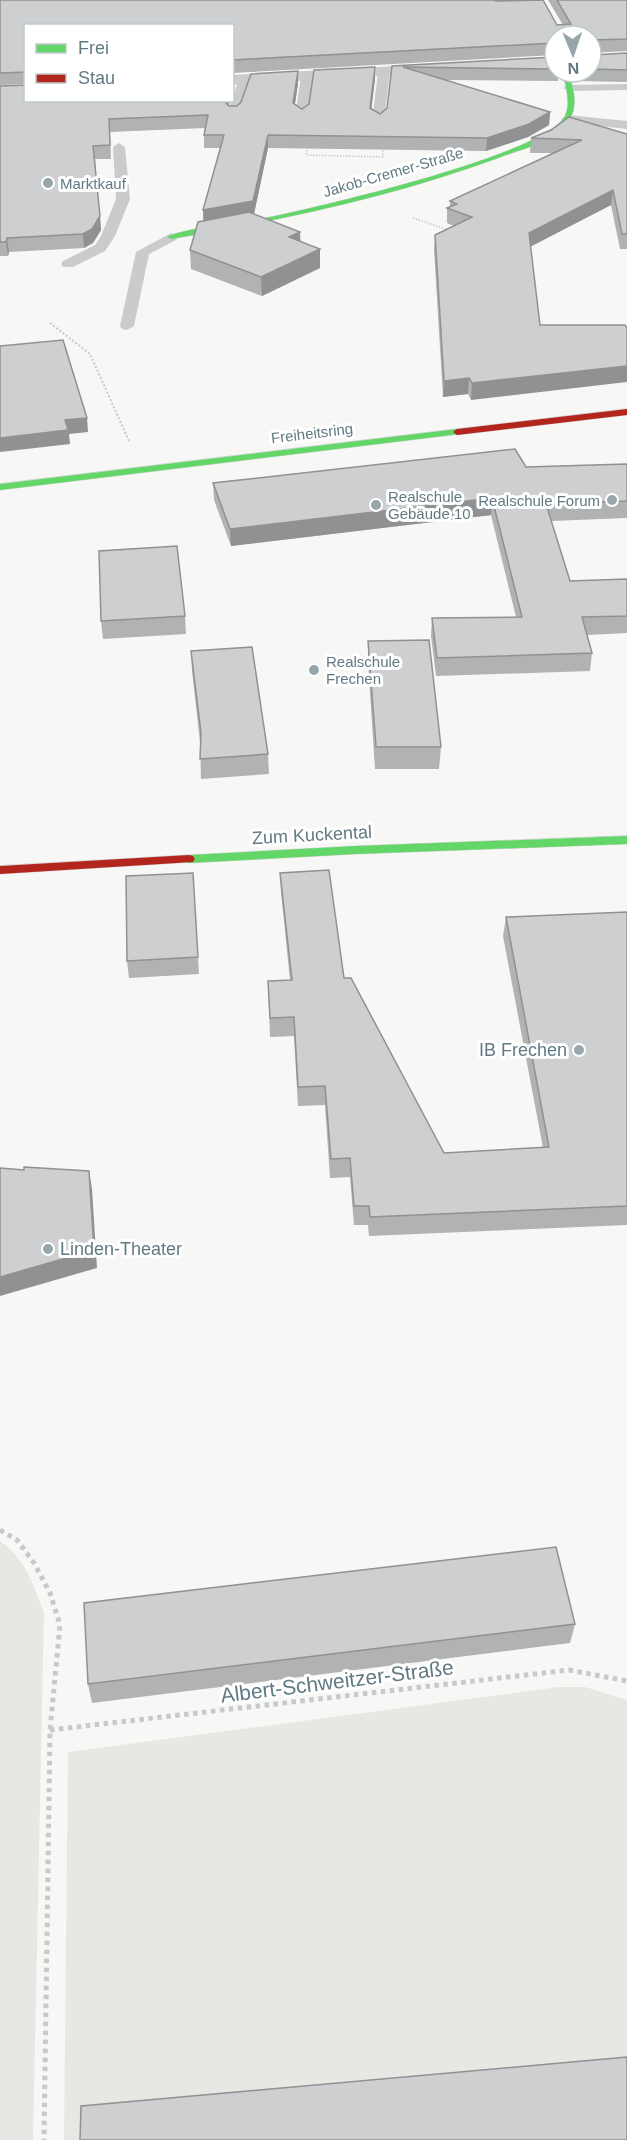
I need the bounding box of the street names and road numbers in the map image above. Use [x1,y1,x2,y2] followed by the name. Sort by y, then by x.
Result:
[321,144,465,200] street label: Jakob-Cremer-Straße
[270,420,354,446] street label: Freiheitsring
[252,822,372,848] street label: Zum Kuckental
[219,1655,455,1707] street label: Albert-Schweitzer-Straße

